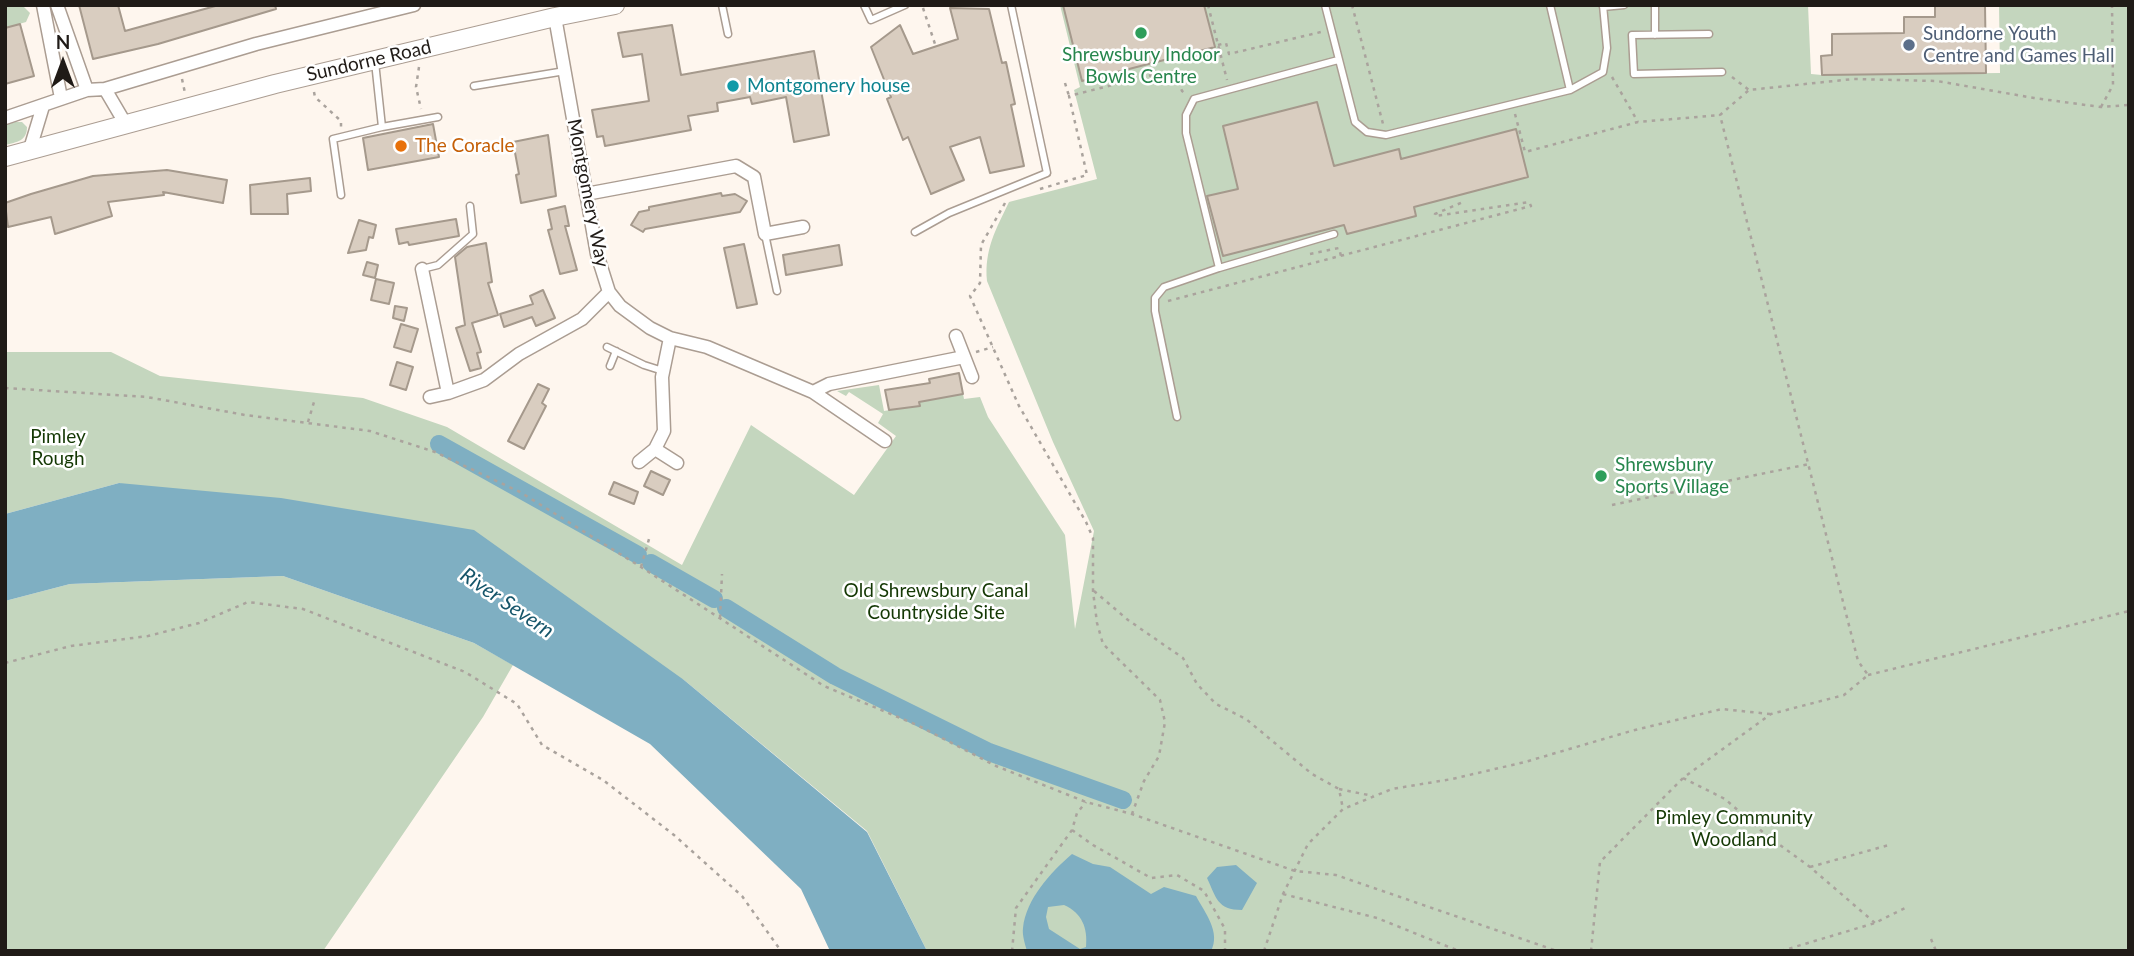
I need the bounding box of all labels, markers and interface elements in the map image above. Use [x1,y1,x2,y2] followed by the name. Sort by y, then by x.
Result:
[1923,23,2114,67] place label: Sundorne Youth Centre and Games Hall
[1133,25,1149,41] marker: Shrewsbury Indoor Bowls Centre
[28,28,98,98] north arrow
[56,30,70,53] text: N
[304,36,434,86] street label: Sundorne Road
[1901,37,1917,53] marker: Sundorne Youth Centre and Games Hall
[1062,44,1220,88] place label: Shrewsbury Indoor Bowls Centre
[747,75,910,97] place label: Montgomery house
[725,78,741,94] marker: Montgomery house
[562,117,614,269] street label: Montgomery Way
[415,135,515,157] place label: The Coracle
[393,138,409,154] marker: The Coracle
[30,426,86,470] park label: Pimley Rough
[1615,454,1729,498] place label: Shrewsbury Sports Village
[1593,468,1609,484] marker: Shrewsbury Sports Village
[455,562,559,644] water label: River Severn
[844,580,1028,624] park label: Old Shrewsbury Canal Countryside Site
[1655,807,1813,851] park label: Pimley Community Woodland

